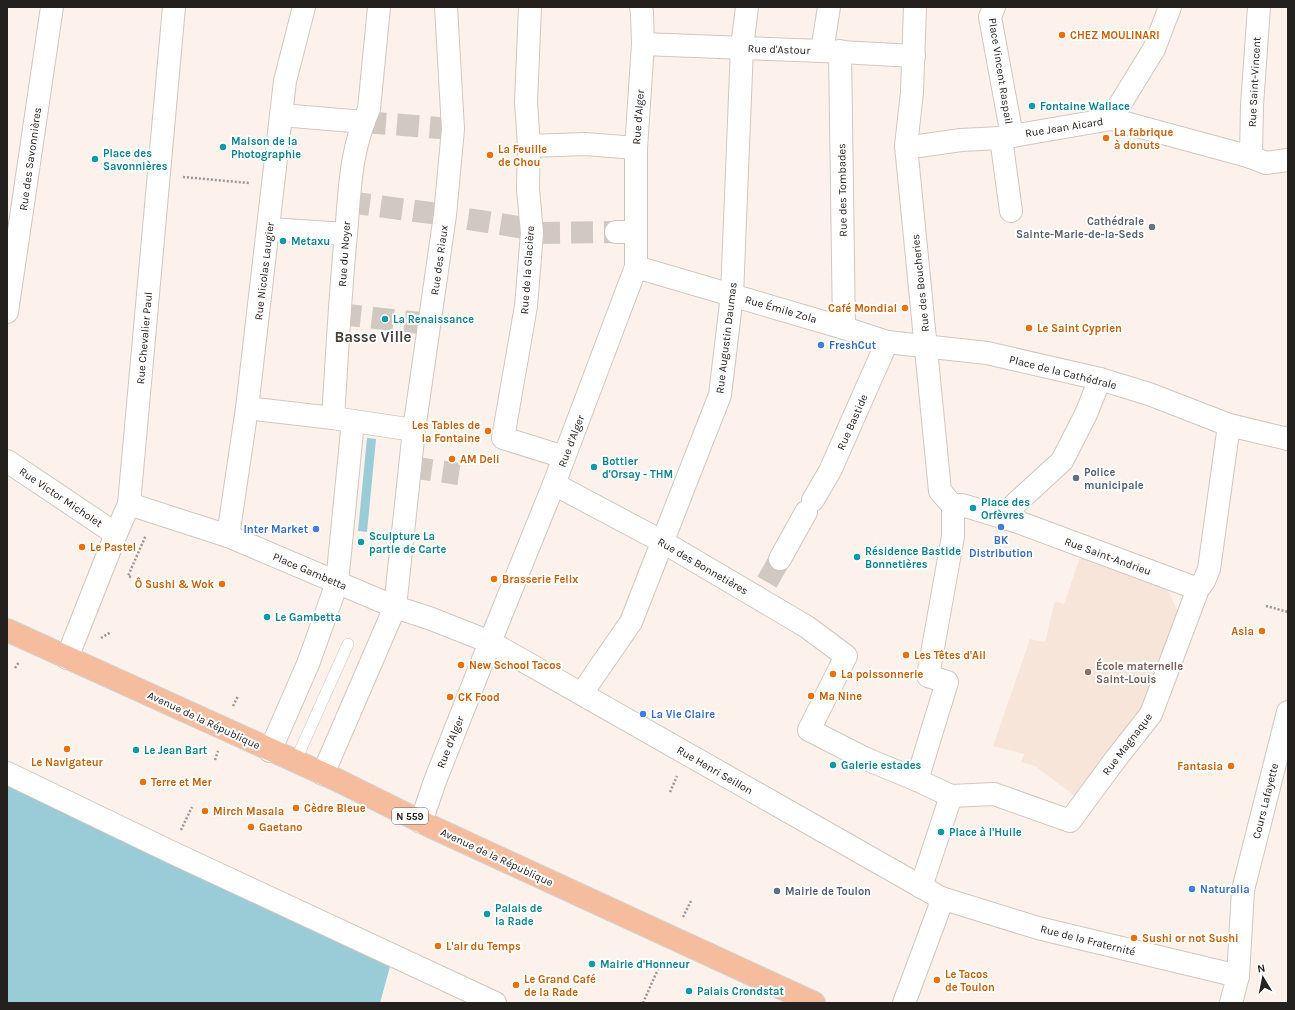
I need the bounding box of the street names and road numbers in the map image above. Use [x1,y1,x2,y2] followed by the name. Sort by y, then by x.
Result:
[986,17,1015,125] street label: Place Vincent Raspail
[1246,37,1263,128] street label: Rue Saint-Vincent
[747,42,810,57] street label: Rue d'Astour
[630,89,647,145] street label: Rue d'Alger
[17,106,44,212] street label: Rue des Savonnières
[1024,115,1104,140] street label: Rue Jean Aicard
[835,143,850,237] street label: Rue des Tombades
[252,221,277,321] street label: Rue Nicolas Laugier
[336,221,353,287] street label: Rue du Noyer
[428,224,451,296] street label: Rue des Riaux
[518,225,537,315] street label: Rue de la Glacière
[909,233,932,333] street label: Rue des Boucheries
[713,281,740,394] street label: Rue Augustin Daumas
[134,291,155,385] street label: Rue Chevalier Paul
[743,291,819,326] street label: Rue Émile Zola
[1008,353,1118,392] street label: Place de la Cathédrale
[834,392,871,452] street label: Rue Bastide
[556,413,587,469] street label: Rue d'Alger
[17,465,105,530] street label: Rue Victor Micholet
[655,535,751,598] street label: Rue des Bonnetières
[1063,535,1153,578] street label: Rue Saint-Andrieu
[271,550,349,593] street label: Place Gambetta
[146,689,262,752] street label: Avenue de la République
[1100,710,1155,778] street label: Rue Magnaque
[434,714,467,770] street label: Rue d'Alger
[674,743,755,797] street label: Rue Henri Seillon
[1250,762,1281,840] street label: Cours Lafayette
[392,808,428,824] road number: N 559
[439,826,555,889] street label: Avenue de la République
[1039,922,1137,959] street label: Rue de la Fraternité

